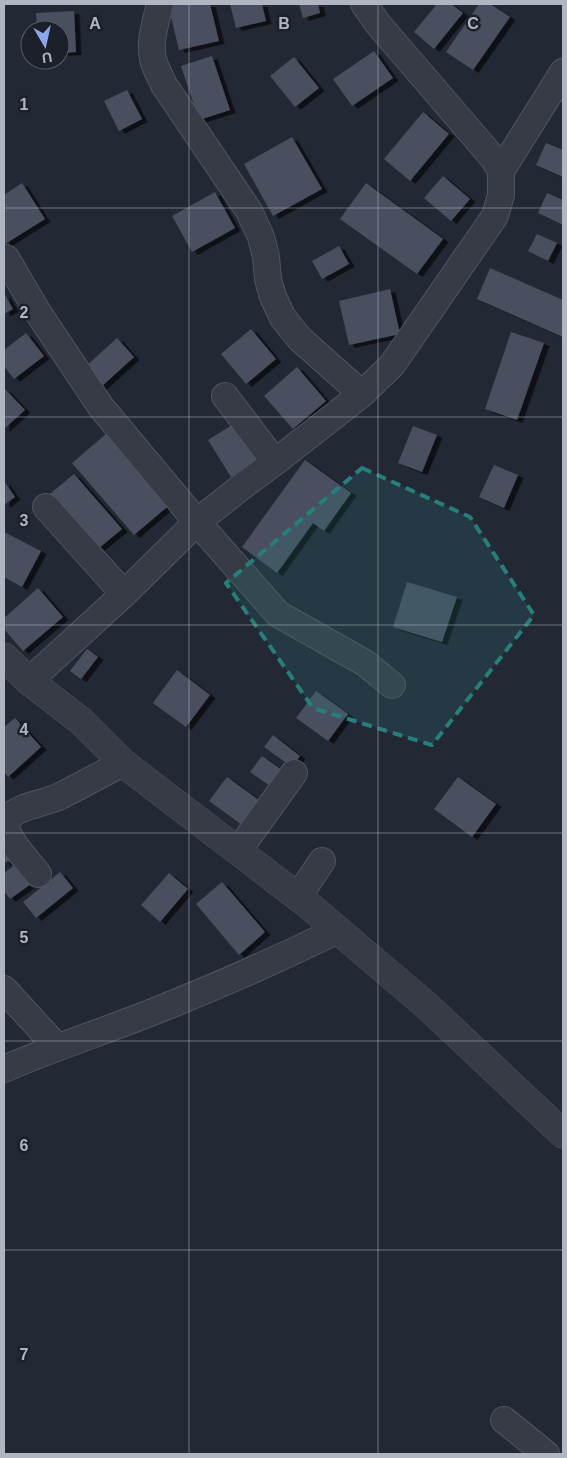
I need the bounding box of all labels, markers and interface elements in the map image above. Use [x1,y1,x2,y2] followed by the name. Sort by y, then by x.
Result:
[89,15,101,32] text: A
[278,15,290,32] text: B
[467,15,479,32] text: C
[20,20,70,70] north arrow
[41,49,53,67] text: U
[20,96,29,113] text: 1
[20,304,29,321] text: 2
[20,512,29,529] text: 3
[20,721,29,738] text: 4
[20,929,29,946] text: 5
[20,1137,29,1154] text: 6
[20,1346,29,1363] text: 7

